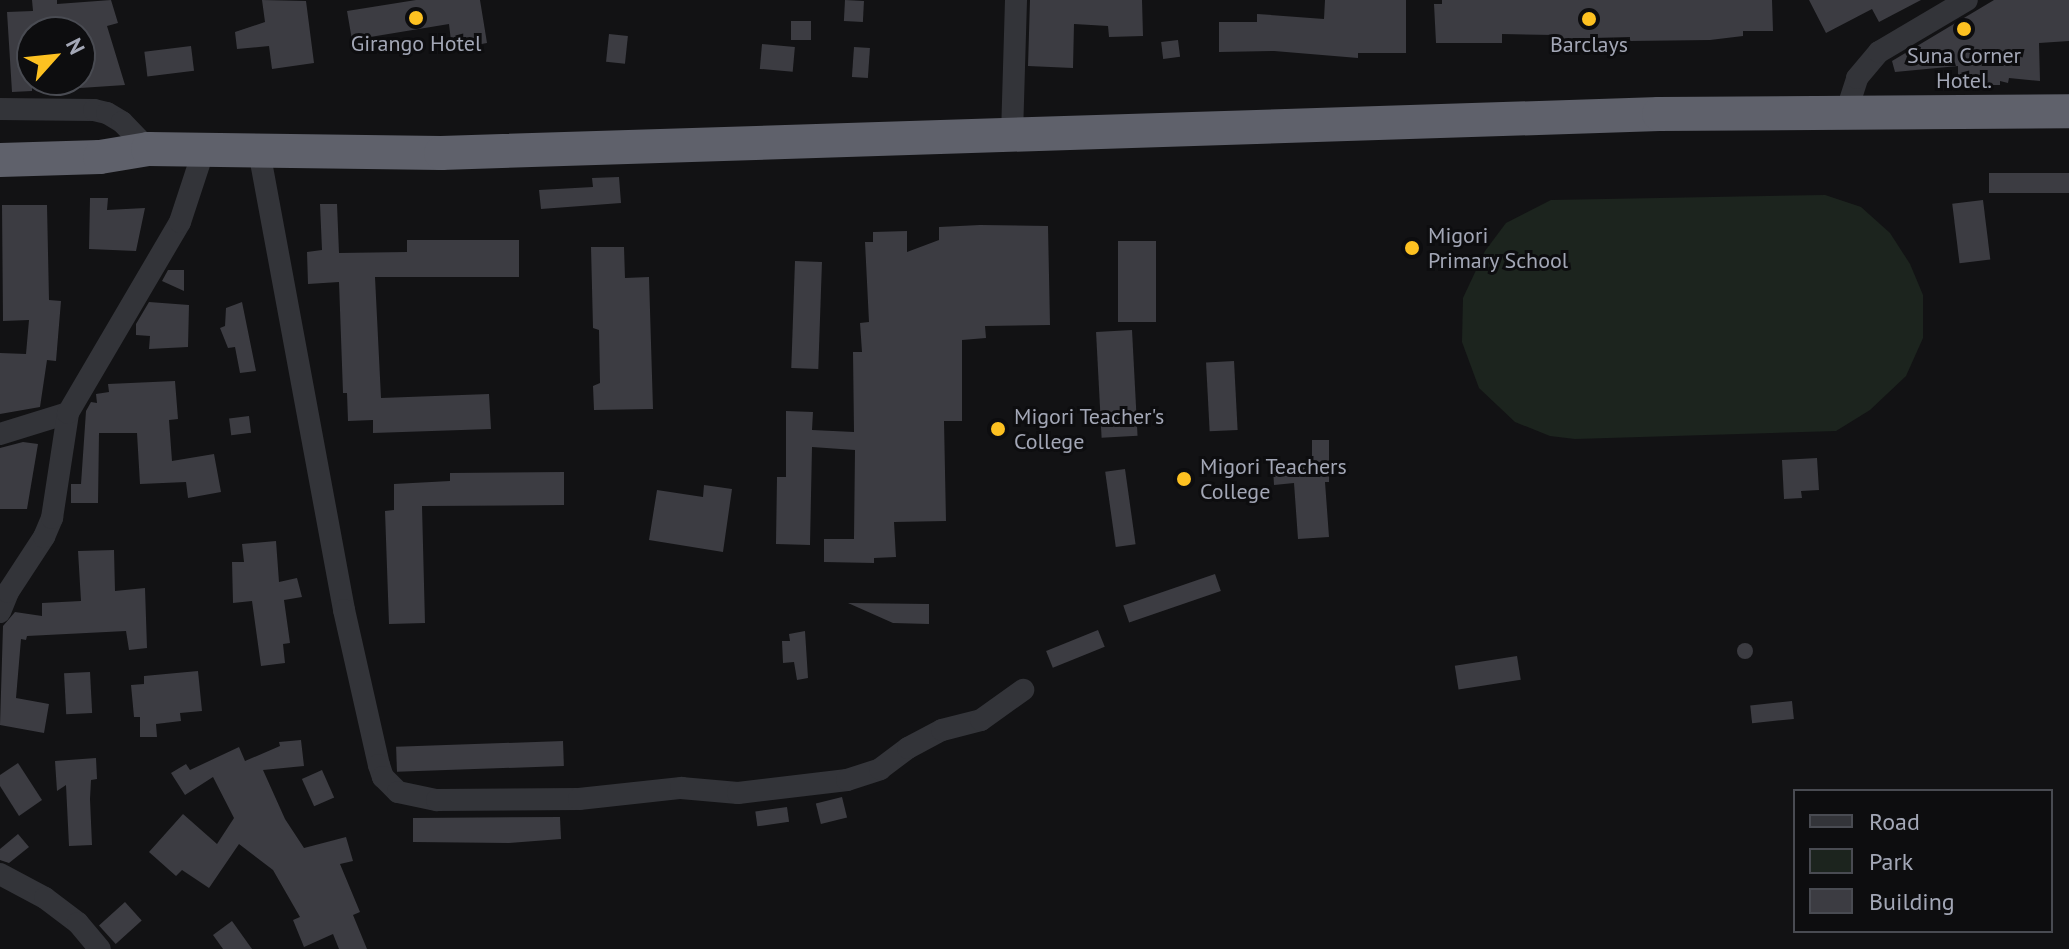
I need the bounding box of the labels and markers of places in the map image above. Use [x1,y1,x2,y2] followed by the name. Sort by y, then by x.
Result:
[407,9,425,27] marker: Girango Hotel
[1580,10,1598,28] marker: Barclays
[1955,20,1973,38] marker: Suna Corner Hotel.
[351,31,481,57] place label: Girango Hotel
[1550,32,1628,58] place label: Barclays
[1907,42,2021,94] place label: Suna Corner Hotel.
[1428,222,1569,274] place label: Migori Primary School
[1403,239,1421,257] marker: Migori Primary School
[1014,403,1165,454] place label: Migori Teacher's College
[989,420,1007,438] marker: Migori Teacher's College
[1200,453,1348,504] place label: Migori Teachers College
[1175,470,1193,488] marker: Migori Teachers College

